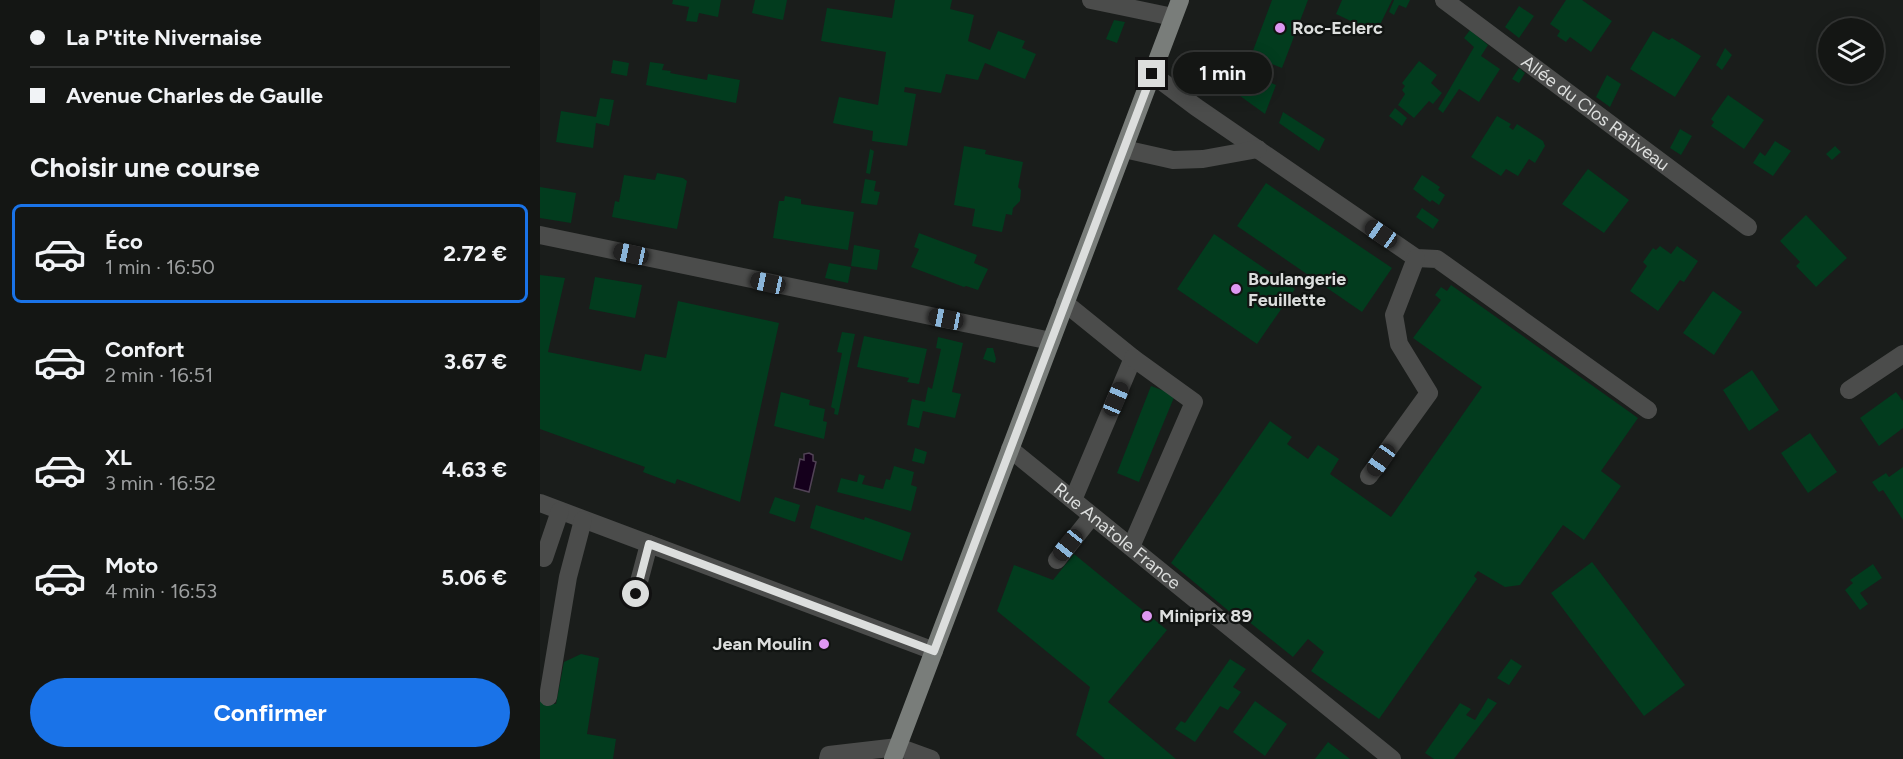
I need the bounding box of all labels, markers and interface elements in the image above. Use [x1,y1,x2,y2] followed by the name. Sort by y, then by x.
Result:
[1292,17,1383,39] place label: Roc-Eclerc
[1818,18,1884,84] map controls
[1818,18,1884,84] button: layers
[1273,21,1287,35] marker: Roc-Eclerc
[66,24,262,51] text: La P'tite Nivernaise
[1517,51,1674,176] street label: Allée du Clos Rativeau
[1173,53,1272,95] callout: 1 min
[1138,60,1165,87] route end
[1199,61,1246,85] text: 1 min
[66,82,323,109] text: Avenue Charles de Gaulle
[30,151,260,184] text: Choisir une course
[1361,216,1401,252] car
[33,227,87,281] icon: car
[105,228,143,255] text: Éco
[443,240,507,267] text: 2.72 €
[612,241,650,267] car
[105,255,215,279] text: 1 min · 16:50
[1248,268,1346,311] place label: Boulangerie Feuillette
[749,270,787,296] car
[1229,282,1243,296] marker: Boulangerie Feuillette
[927,307,965,331] car
[33,335,87,389] icon: car
[105,336,185,363] text: Confort
[444,348,507,375] text: 3.67 €
[105,363,213,387] text: 2 min · 16:51
[1101,379,1131,419] car
[1363,440,1399,480] car
[33,443,87,497] icon: car
[105,444,132,471] text: XL
[442,456,507,483] text: 4.63 €
[105,471,216,495] text: 3 min · 16:52
[1049,478,1185,594] street label: Rue Anatole France
[1050,525,1086,565] car
[33,551,87,605] icon: car
[105,552,158,579] text: Moto
[441,564,507,591] text: 5.06 €
[105,579,217,603] text: 4 min · 16:53
[622,580,649,607] route start
[1159,605,1252,627] place label: Miniprix 89
[1140,609,1154,623] marker: Miniprix 89
[713,633,812,655] place label: Jean Moulin
[817,637,831,651] marker: Jean Moulin
[30,678,510,747] button: Confirmer

